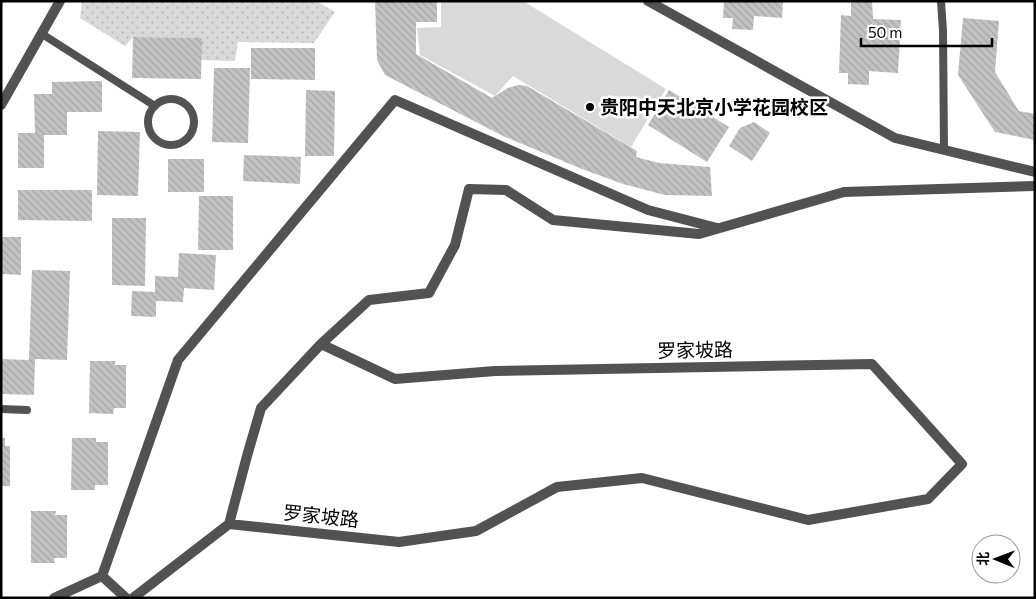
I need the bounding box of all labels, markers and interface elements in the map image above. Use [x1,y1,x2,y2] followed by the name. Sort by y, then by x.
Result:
[861,15,992,47] scale bar
[868,23,902,41] text: 50 m
[600,95,828,118] place label: 贵阳中天北京小学花园校区
[584,101,596,113] marker: 贵阳中天北京小学花园校区
[657,337,733,362] street label: 罗家坡路
[282,500,360,531] street label: 罗家坡路
[971,534,1021,584] north arrow
[974,552,991,566] text: 北

